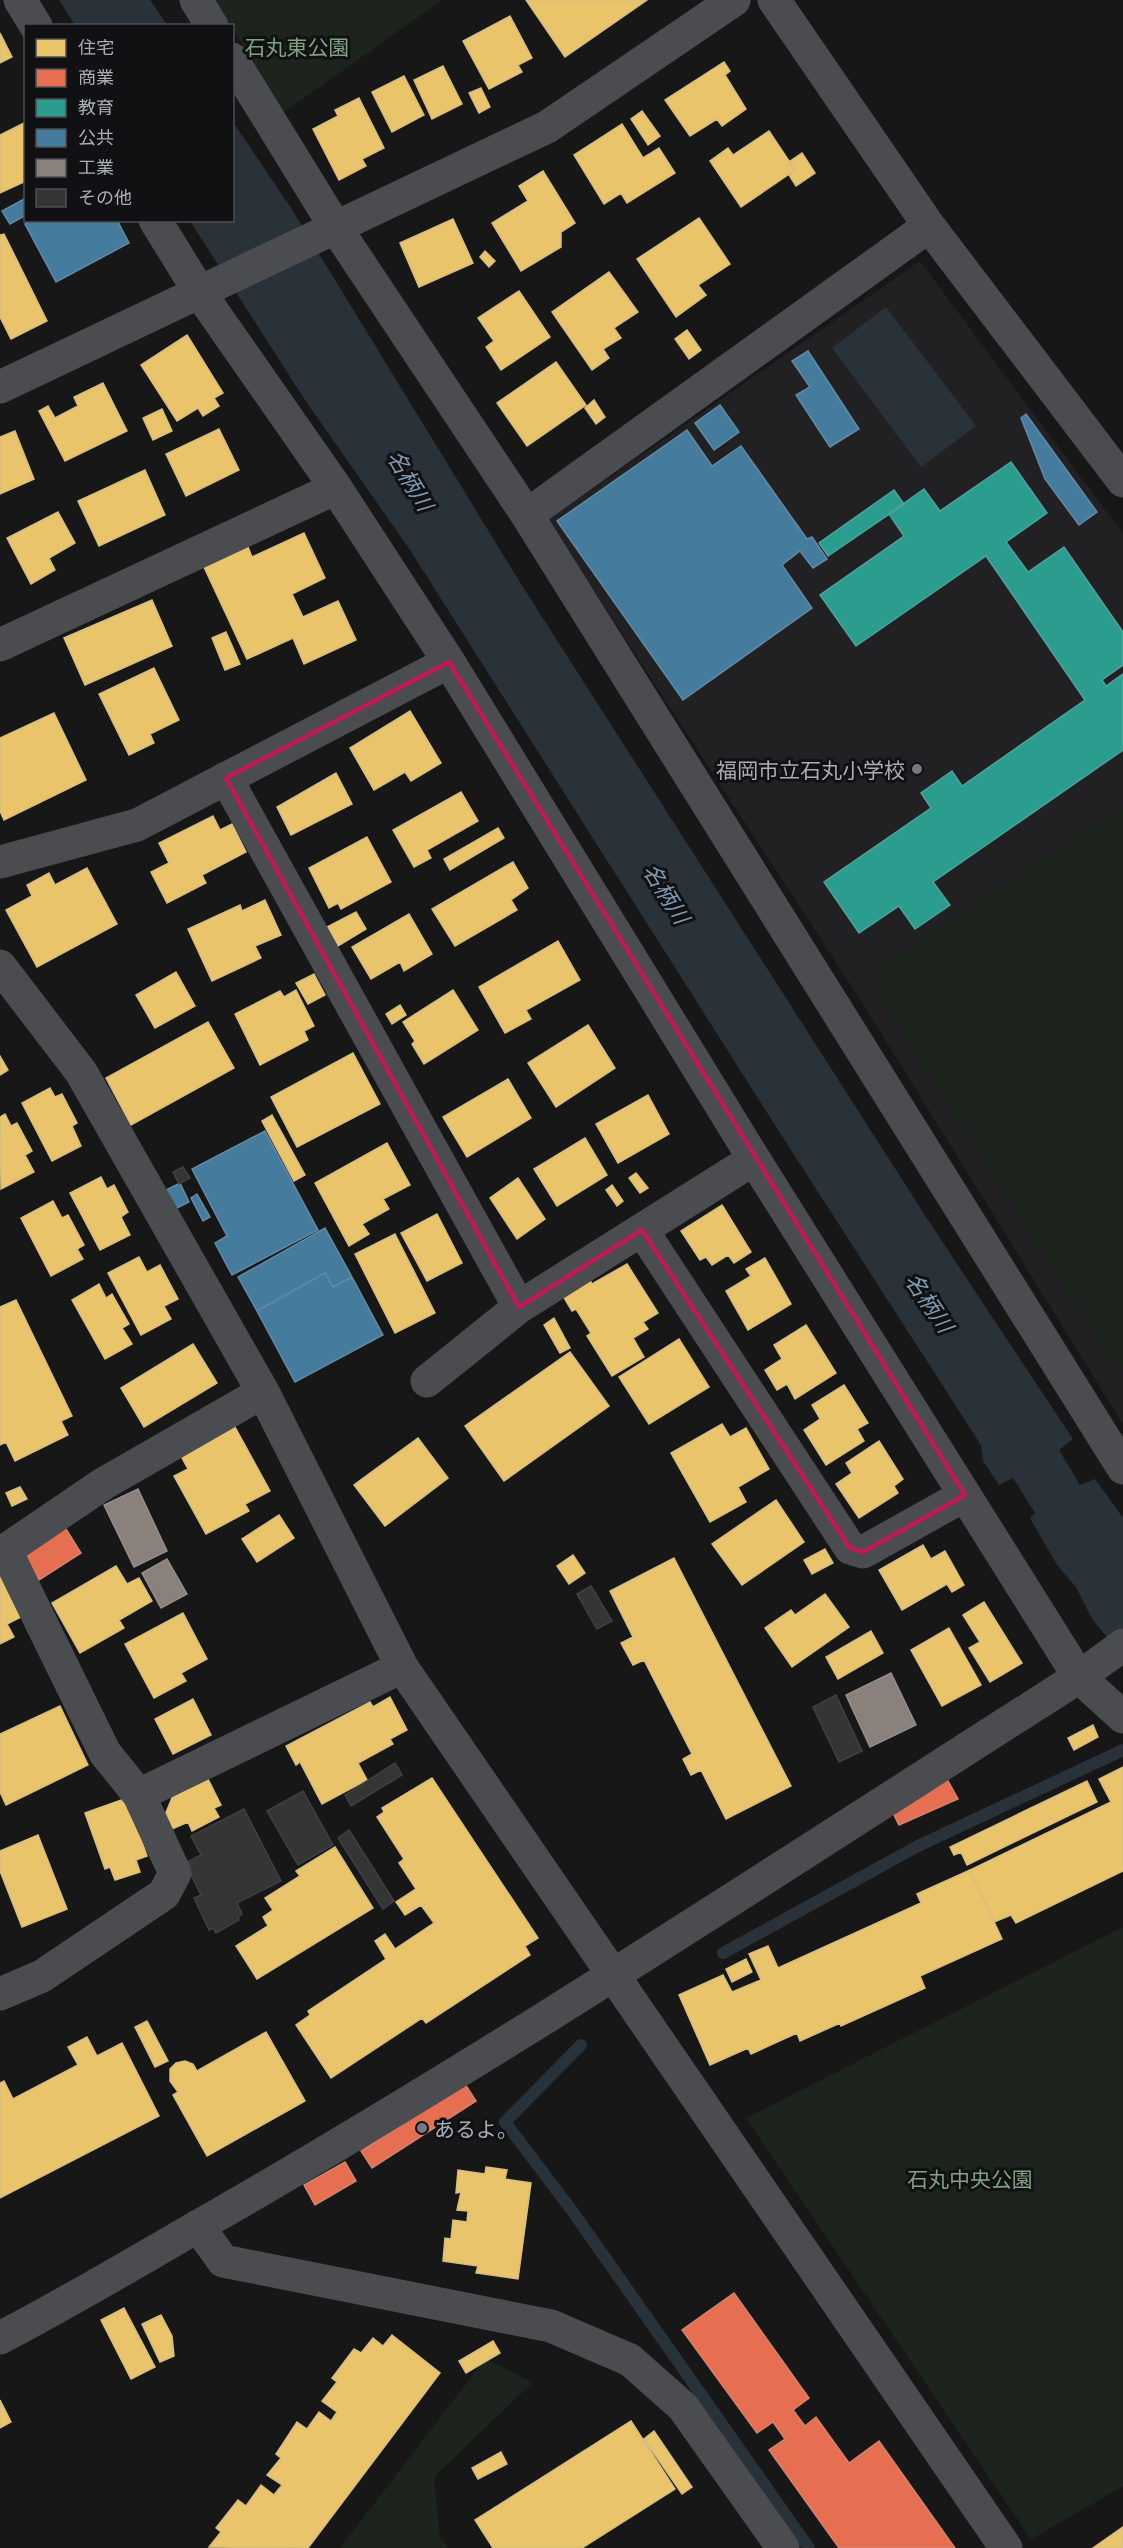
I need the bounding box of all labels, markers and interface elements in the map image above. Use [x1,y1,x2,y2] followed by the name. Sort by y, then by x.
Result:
[24,24,234,222] legend
[245,34,350,59] park label: 石丸東公園
[78,36,114,58] text: 住宅
[78,66,114,88] text: 商業
[78,96,114,118] text: 教育
[78,126,114,148] text: 公共
[78,156,114,178] text: 工業
[78,186,132,208] text: その他
[383,445,440,517] water label: 名柄川
[716,757,905,782] place label: 福岡市立石丸小学校
[910,762,924,776] marker: 福岡市立石丸小学校
[638,858,697,930] water label: 名柄川
[901,1267,960,1338] water label: 名柄川
[434,2116,518,2141] place label: あるよ。
[415,2121,429,2135] marker: あるよ。
[907,2166,1033,2191] park label: 石丸中央公園

